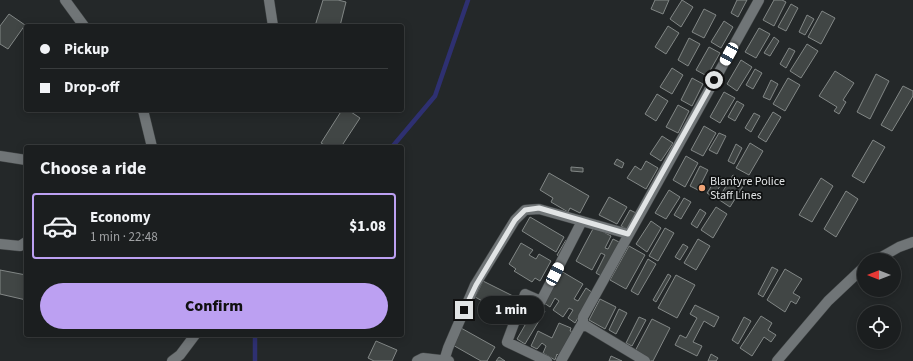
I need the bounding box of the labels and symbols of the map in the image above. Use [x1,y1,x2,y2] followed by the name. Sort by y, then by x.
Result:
[718,41,740,67] car
[705,71,723,89] route start
[710,173,785,204] place label: Blantyre Police Staff Lines
[697,183,707,193] marker: Blantyre Police Staff Lines
[857,253,901,297] north arrow
[544,261,566,287] car
[478,296,544,324] callout: 1 min
[455,301,473,319] route end

